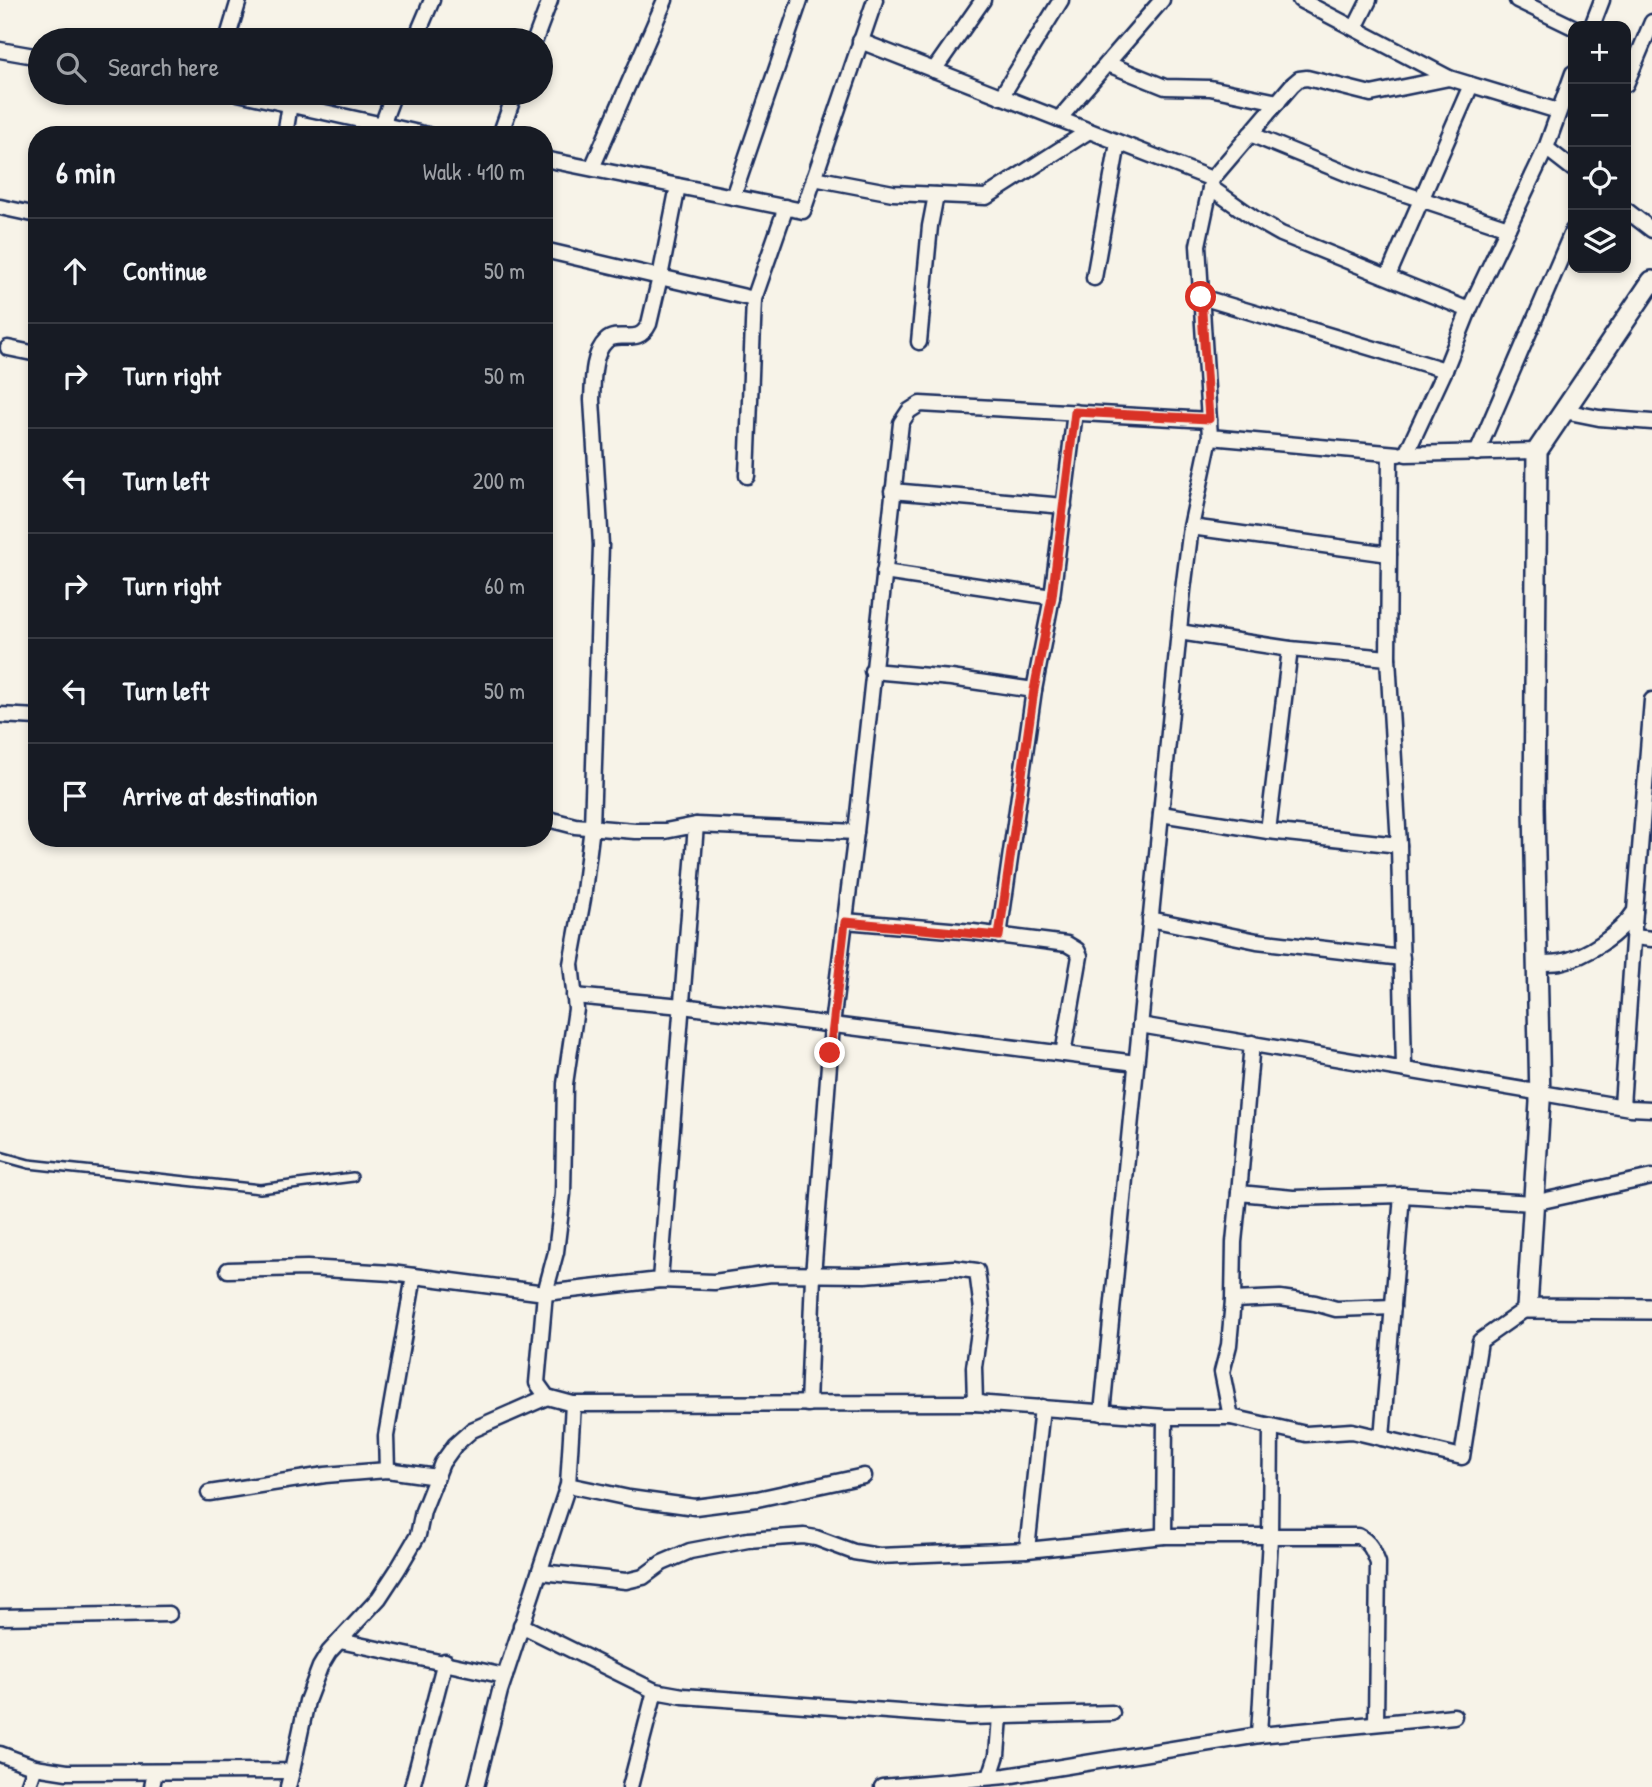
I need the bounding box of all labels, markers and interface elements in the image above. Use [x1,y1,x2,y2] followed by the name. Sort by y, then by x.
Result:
[1568,21,1631,273] map controls
[1568,21,1631,84] button: +
[28,28,553,105] search box
[52,48,90,86] icon: search
[108,49,219,84] text: Search here
[1568,84,1631,147] button: −
[1568,147,1631,210] button: locate
[56,152,116,192] text: 6 min
[423,156,525,187] text: Walk · 410 m
[1568,210,1631,273] button: layers
[56,252,94,290] icon: ahead
[123,253,207,288] text: Continue
[484,255,525,286] text: 50 m
[1185,281,1216,312] route start
[56,357,94,395] icon: right
[123,358,221,393] text: Turn right
[484,360,525,391] text: 50 m
[56,462,94,500] icon: left
[123,463,209,498] text: Turn left
[473,465,525,496] text: 200 m
[56,567,94,605] icon: right
[123,568,221,603] text: Turn right
[485,570,525,601] text: 60 m
[56,672,94,710] icon: left
[123,673,209,708] text: Turn left
[484,675,525,706] text: 50 m
[56,777,94,815] icon: arrive
[123,778,318,813] text: Arrive at destination
[814,1037,845,1068] route end

